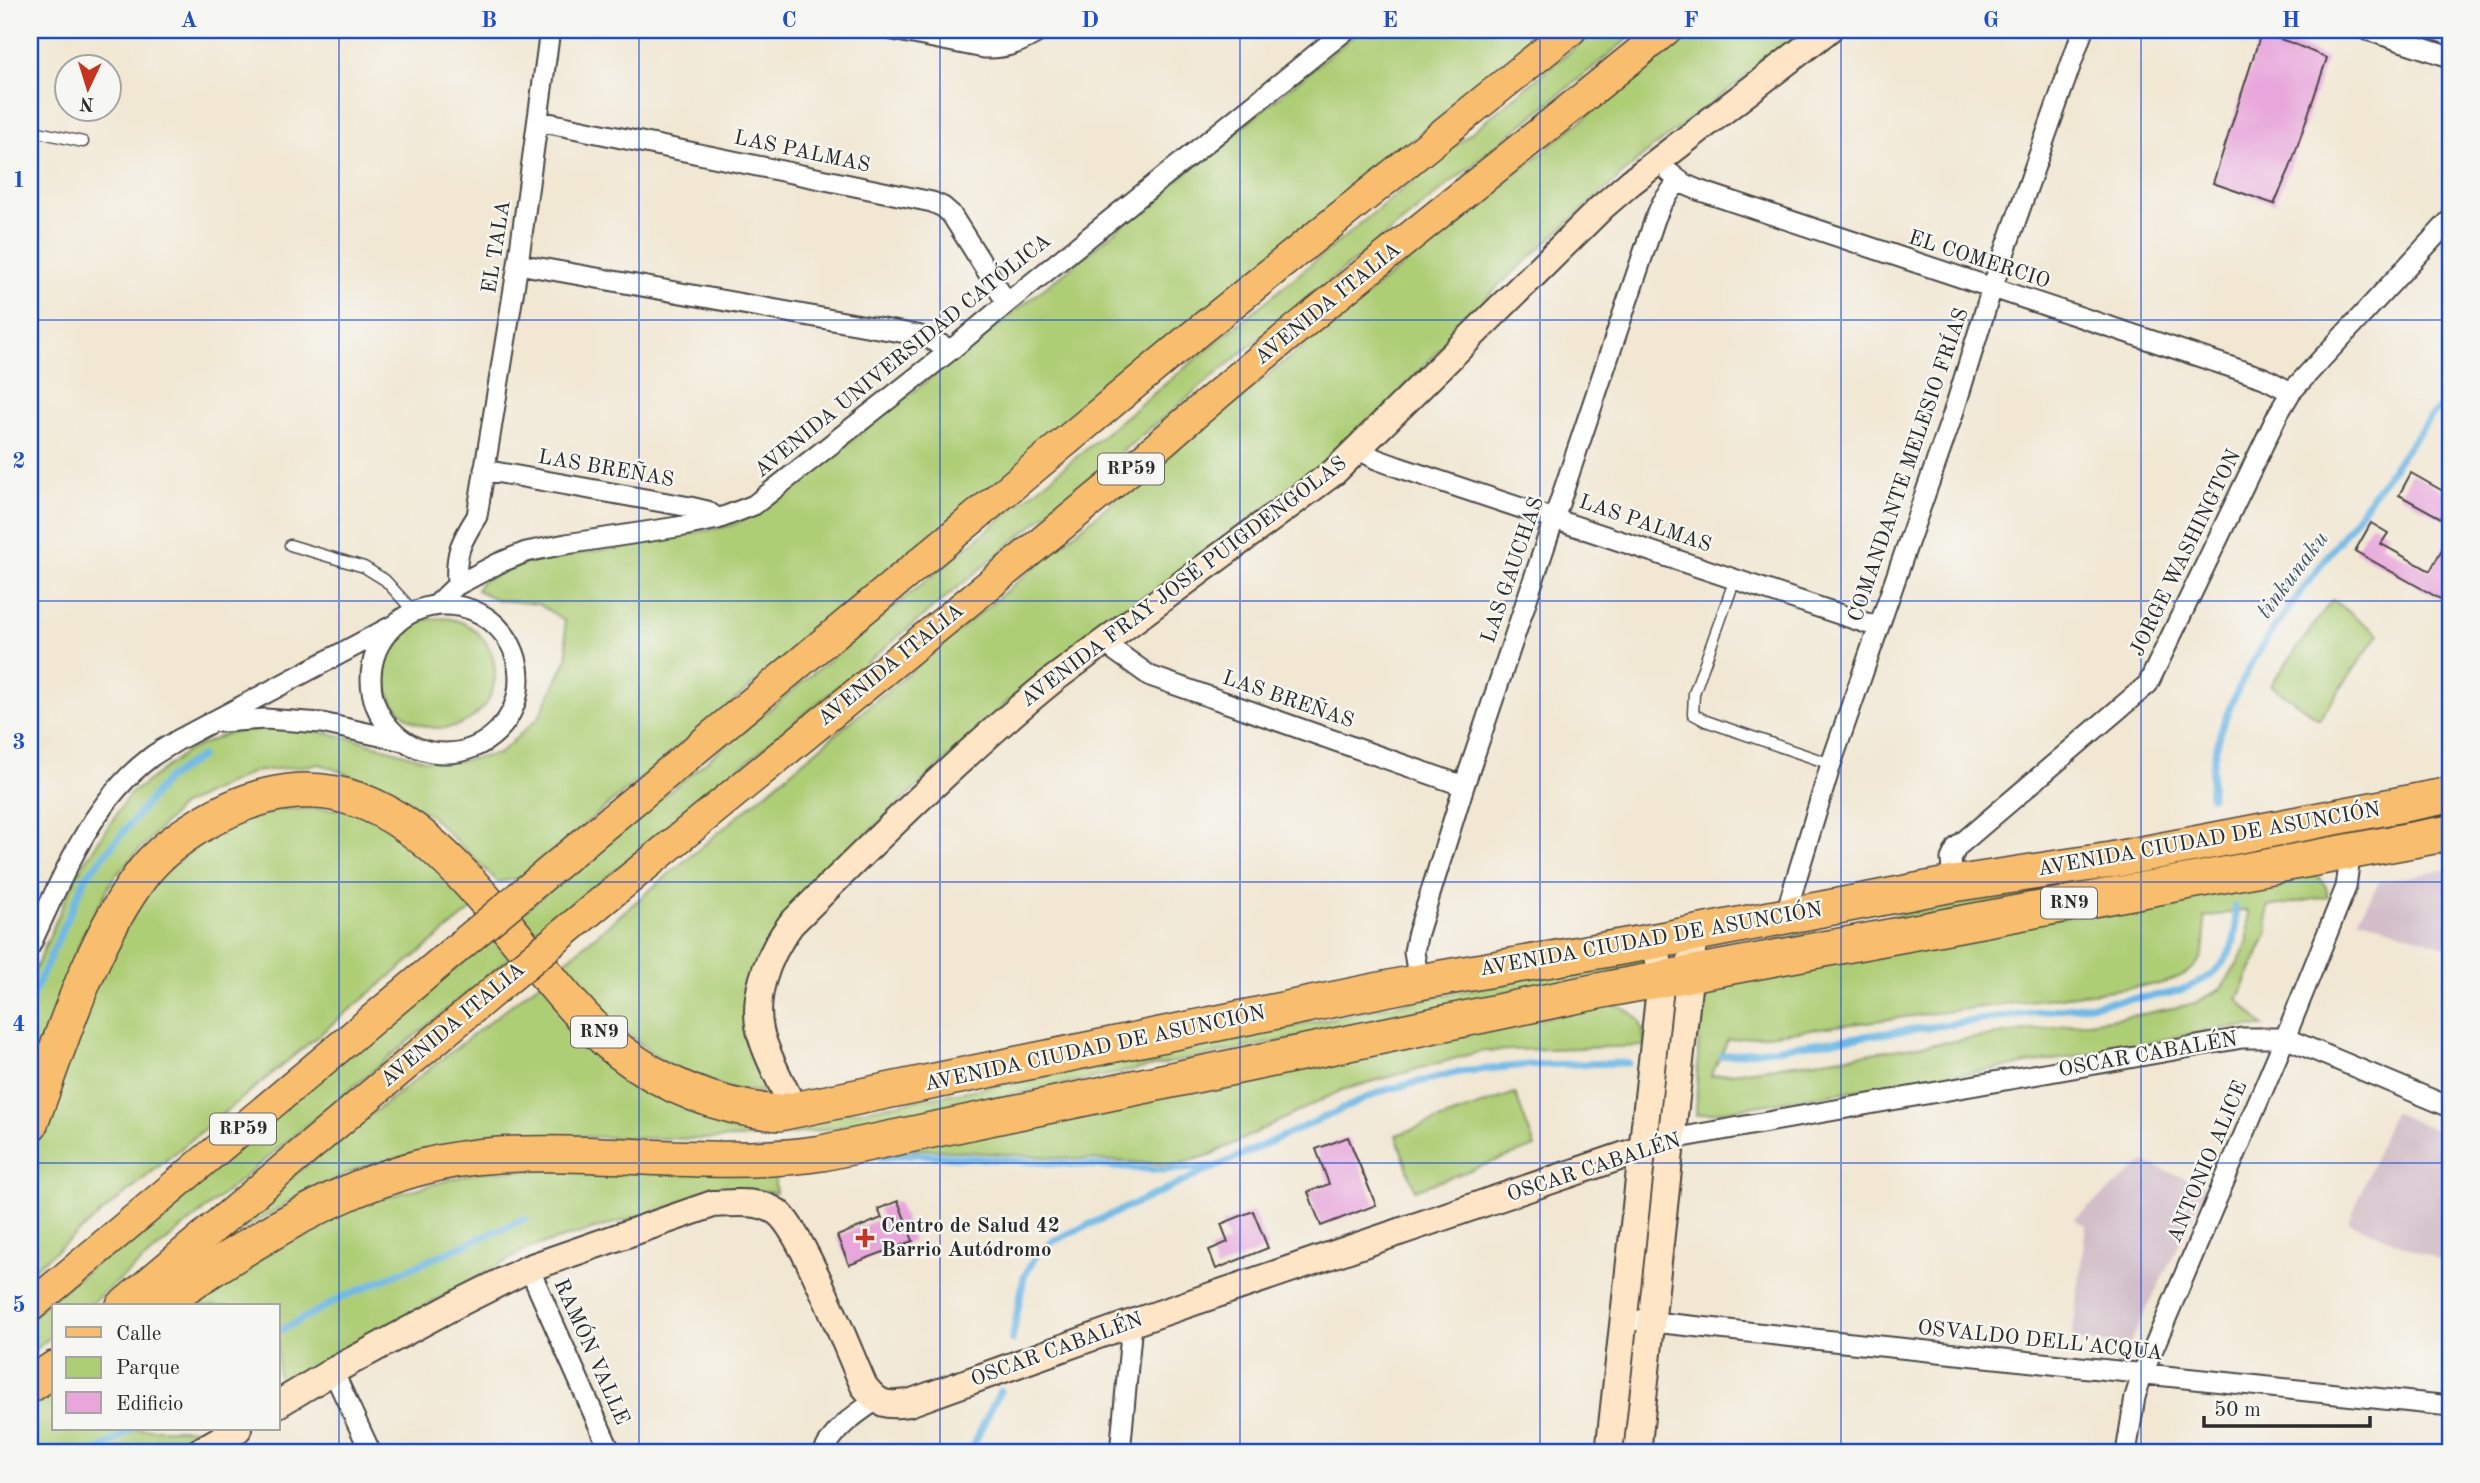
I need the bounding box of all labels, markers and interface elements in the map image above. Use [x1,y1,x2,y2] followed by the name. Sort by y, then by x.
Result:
[180,9,198,32] text: A
[481,9,497,32] text: B
[781,9,797,32] text: C
[1081,9,1099,32] text: D
[1382,9,1398,32] text: E
[1683,9,1699,32] text: F
[1983,9,1999,32] text: G
[2282,9,2300,32] text: H
[52,52,122,122] north arrow
[79,92,95,112] text: N
[732,127,872,177] street label: LAS PALMAS
[12,169,26,192] text: 1
[479,199,515,295] street label: EL TALA
[748,226,1055,482] street label: AVENIDA UNIVERSIDAD CATÓLICA
[1906,227,2052,293] street label: EL COMERCIO
[1251,239,1405,369] street label: AVENIDA ITALIA
[1842,304,1973,625] street label: COMANDANTE MELESIO FRÍAS
[536,442,676,491] street label: LAS BREÑAS
[2127,446,2245,660] street label: JORGE WASHINGTON
[12,450,26,473] text: 2
[1015,450,1351,711] street label: AVENIDA FRAY JOSÉ PUIGDENGOLAS
[1098,454,1164,484] road number: RP59
[1576,492,1714,556] street label: LAS PALMAS
[1478,494,1548,646] street label: LAS GAUCHAS
[2253,527,2333,623] water label: tinkunaku
[814,600,968,730] street label: AVENIDA ITALIA
[1220,663,1358,732] street label: LAS BREÑAS
[12,731,26,754] text: 3
[2035,795,2382,881] street label: AVENIDA CIUDAD DE ASUNCIÓN
[2041,888,2097,918] road number: RN9
[1477,895,1824,981] street label: AVENIDA CIUDAD DE ASUNCIÓN
[377,959,529,1091] street label: AVENIDA ITALIA
[922,998,1267,1095] street label: AVENIDA CIUDAD DE ASUNCIÓN
[12,1013,26,1036] text: 4
[571,1016,627,1048] road number: RN9
[2056,1025,2239,1081] street label: OSCAR CABALÉN
[2164,1078,2252,1246] street label: ANTONIO ALICE
[210,1114,276,1144] road number: RP59
[1503,1126,1683,1206] street label: OSCAR CABALÉN
[881,1216,1060,1261] place label: Centro de Salud 42 Barrio Autódromo
[855,1228,875,1248] marker: Centro de Salud 42 Barrio Autódromo
[549,1274,637,1428] street label: RAMÓN VALLE
[12,1294,26,1317] text: 5
[52,1304,280,1430] legend
[967,1305,1146,1391] street label: OSCAR CABALÉN
[1916,1318,2164,1364] street label: OSVALDO DELL'ACQUA
[116,1324,161,1345] text: Calle
[116,1358,180,1379] text: Parque
[2204,1385,2370,1429] scale bar
[116,1394,184,1415] text: Edificio
[2214,1400,2261,1421] text: 50 m

